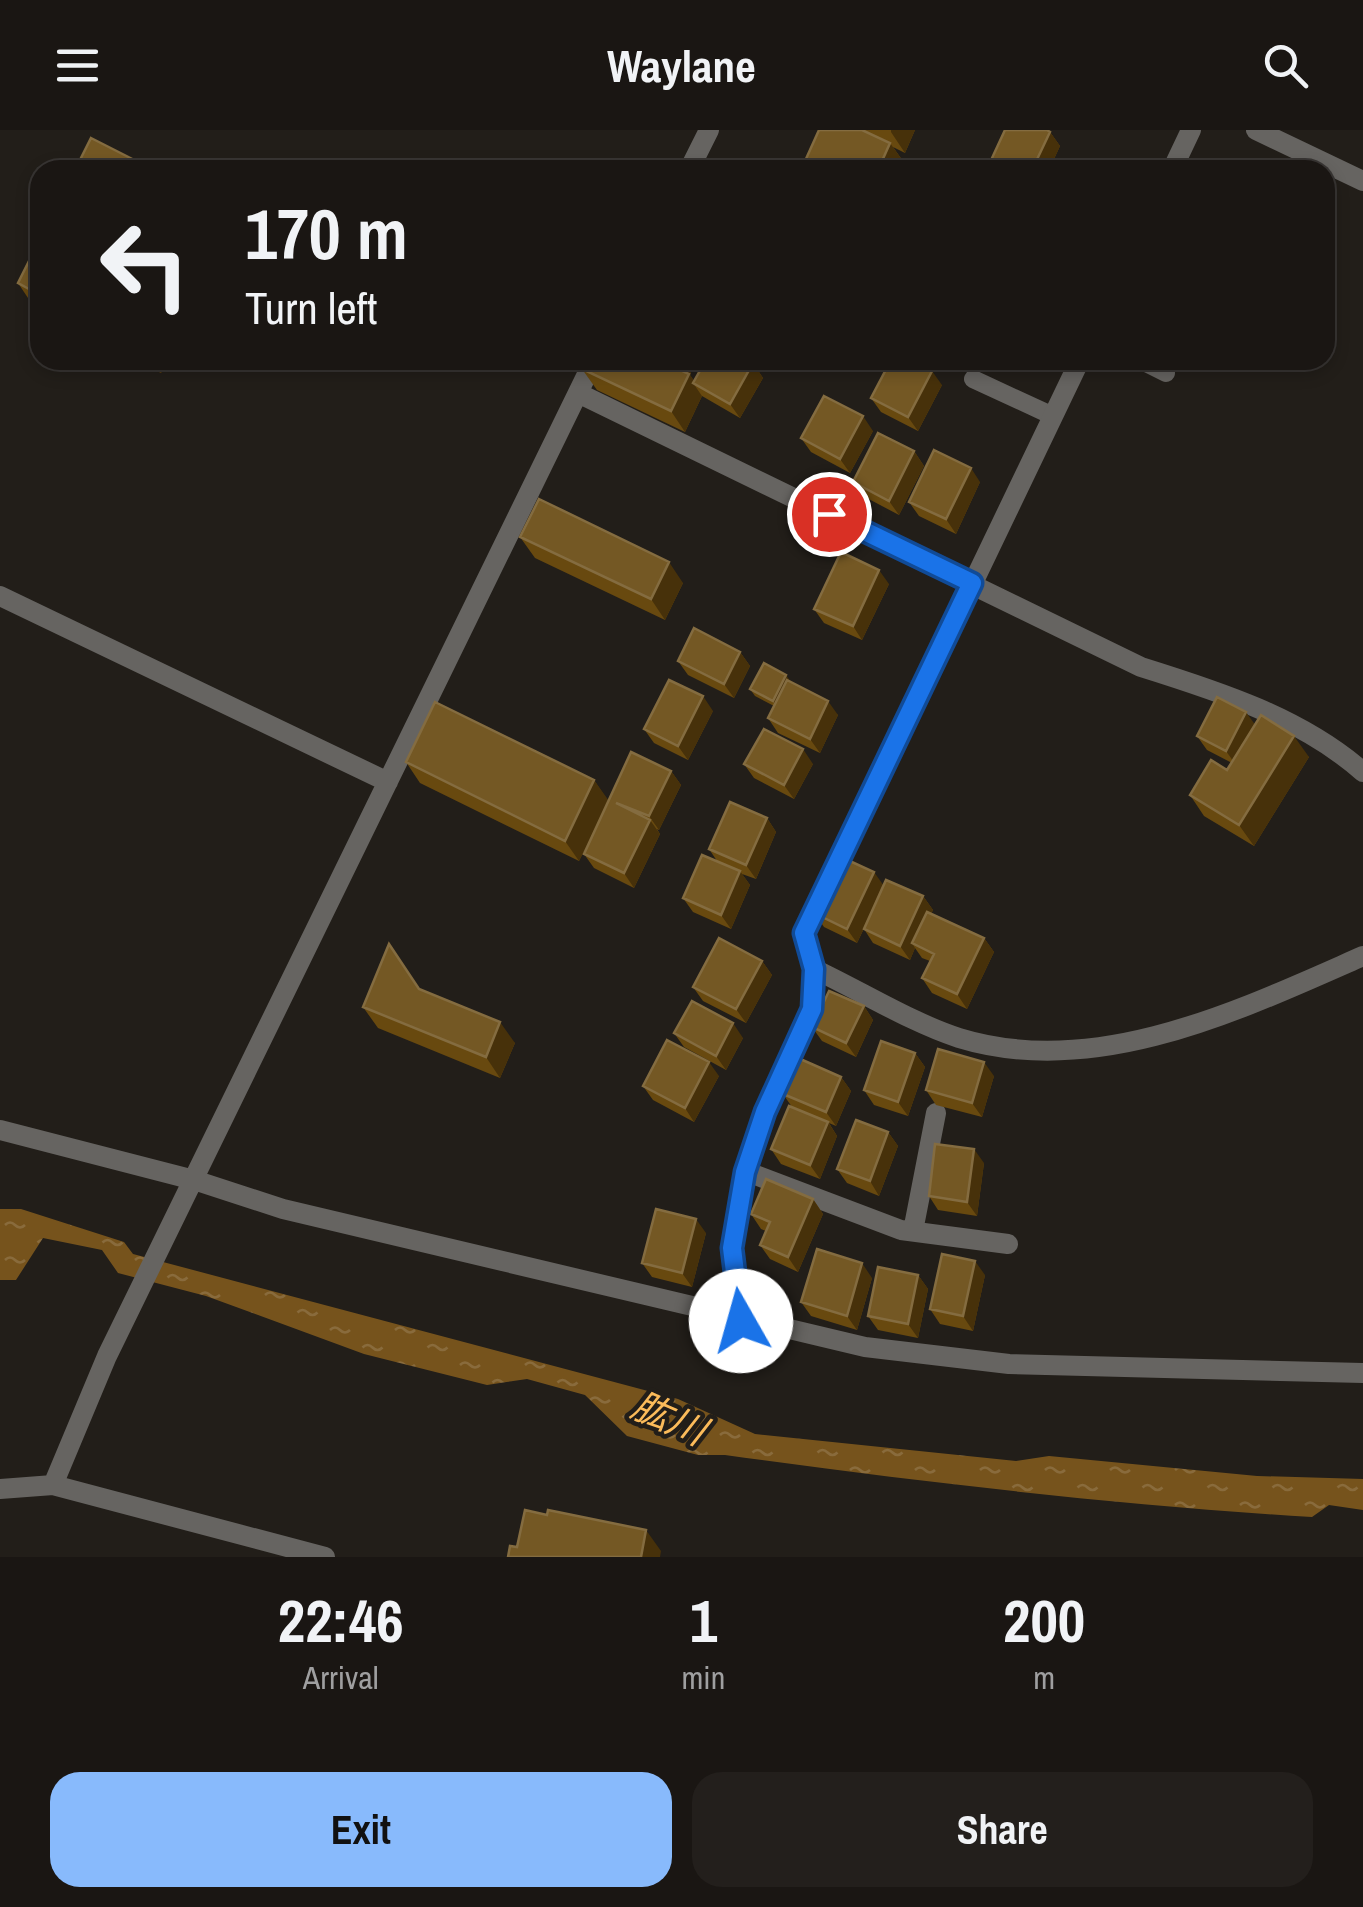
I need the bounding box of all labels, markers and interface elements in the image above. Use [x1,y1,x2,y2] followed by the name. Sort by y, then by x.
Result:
[607,35,756,96] text: Waylane
[50,38,105,93] icon: menu
[1258,38,1313,93] icon: search
[245,187,408,281] text: 170 m
[80,200,210,330] icon: left
[245,277,377,338] text: Turn left
[787,472,872,557] pin
[802,487,857,542] icon: arrive
[689,1269,793,1373] position arrow
[624,1379,718,1458] water label: 肱川
[278,1580,404,1661] text: 22:46
[690,1580,717,1661] text: 1
[1003,1580,1085,1661] text: 200
[303,1656,379,1699] text: Arrival
[681,1656,725,1699] text: min
[1033,1656,1055,1699] text: m
[50,1772,672,1887] button: Exit
[692,1772,1313,1887] button: Share

